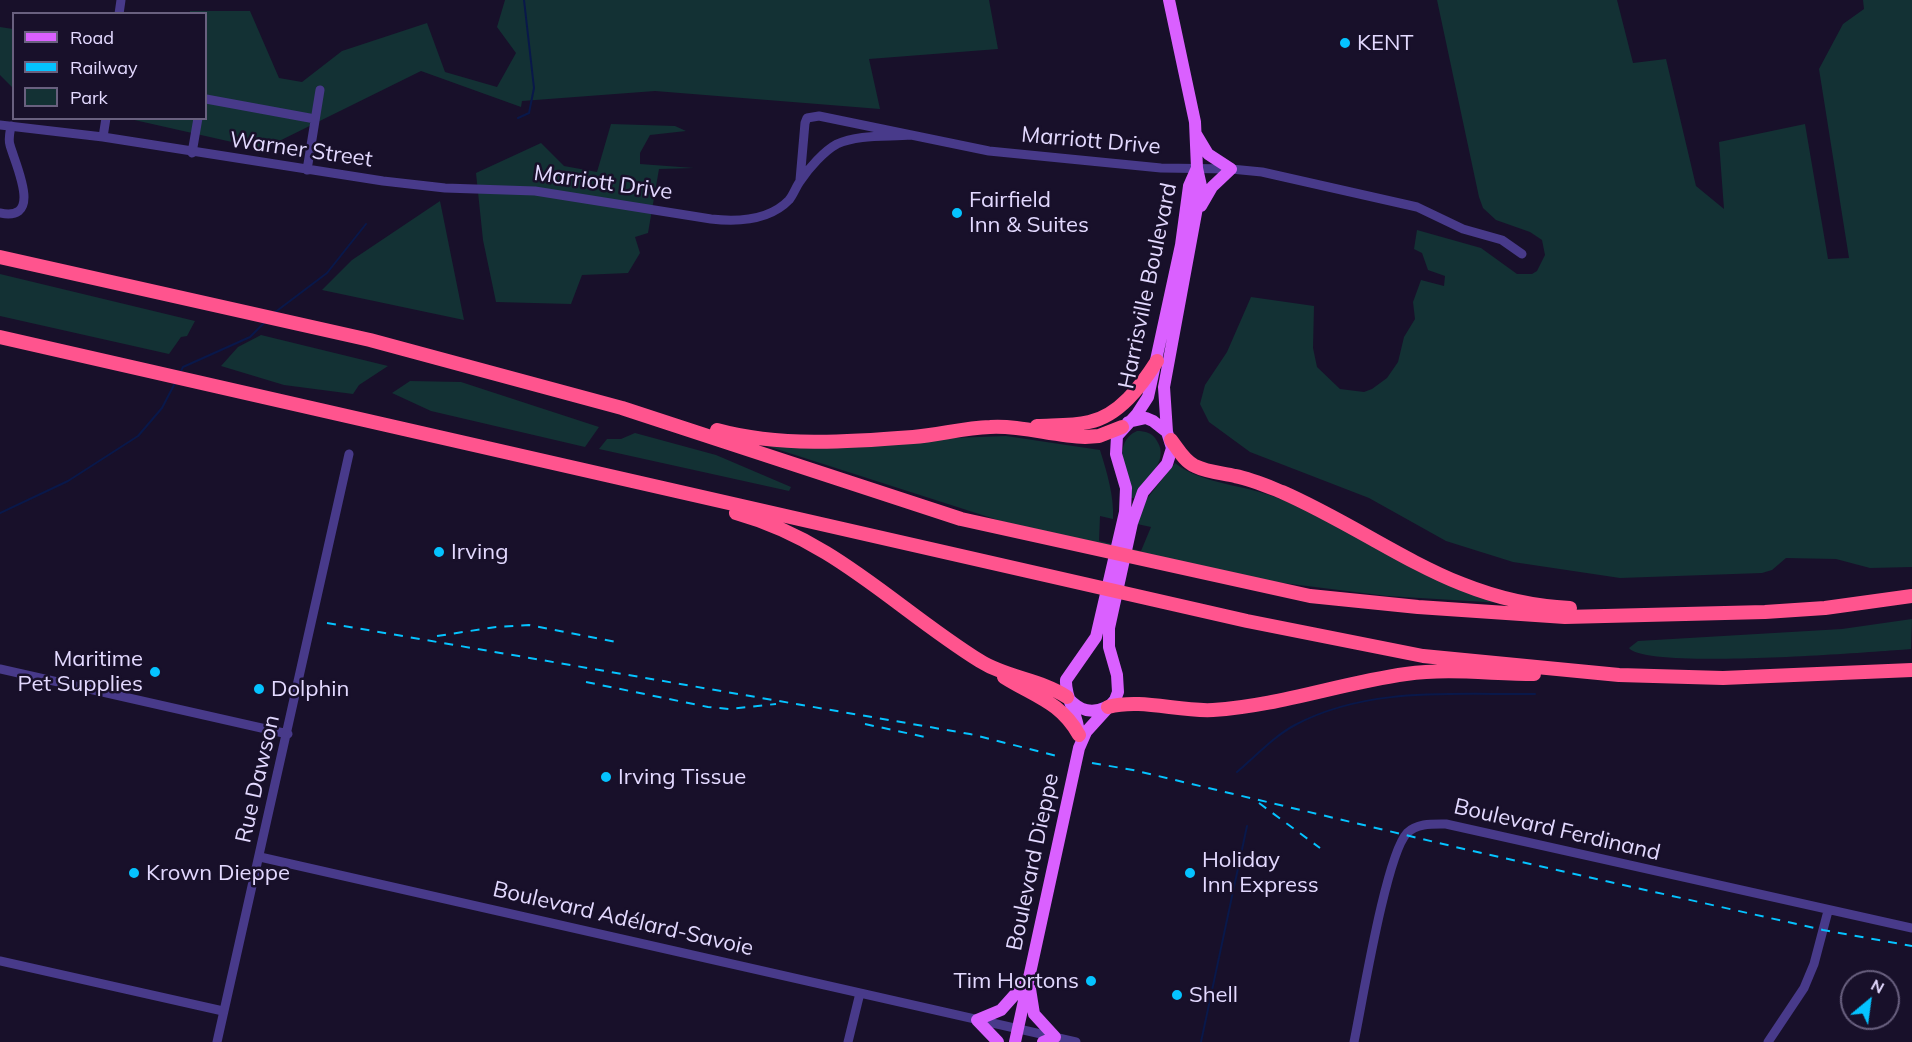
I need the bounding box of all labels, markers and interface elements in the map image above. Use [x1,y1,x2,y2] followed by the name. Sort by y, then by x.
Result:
[12,12,207,120] legend
[70,26,114,49] text: Road
[1357,30,1414,56] place label: KENT
[1338,36,1352,50] marker: KENT
[70,56,138,79] text: Railway
[70,86,108,109] text: Park
[1020,122,1162,160] street label: Marriott Drive
[228,127,374,173] street label: Warner Street
[532,160,674,206] street label: Marriott Drive
[1113,181,1183,391] street label: Harrisville Boulevard
[969,187,1089,238] place label: Fairfield Inn & Suites
[950,206,964,220] marker: Fairfield Inn & Suites
[451,539,508,565] place label: Irving
[432,545,446,559] marker: Irving
[18,646,143,698] place label: Maritime Pet Supplies
[148,665,162,679] marker: Maritime Pet Supplies
[271,676,349,702] place label: Dolphin
[252,682,266,696] marker: Dolphin
[230,712,286,846] street label: Rue Dawson
[618,764,746,790] place label: Irving Tissue
[599,770,613,784] marker: Irving Tissue
[1001,771,1065,953] street label: Boulevard Dieppe
[1451,793,1663,867] street label: Boulevard Ferdinand
[1202,847,1319,898] place label: Holiday Inn Express
[146,860,290,886] place label: Krown Dieppe
[127,866,141,880] marker: Krown Dieppe
[1183,866,1197,880] marker: Holiday Inn Express
[490,876,756,962] street label: Boulevard Adélard-Savoie
[953,968,1079,994] place label: Tim Hortons
[1840,970,1900,1030] north arrow
[1084,974,1098,988] marker: Tim Hortons
[1868,974,1888,998] text: N
[1189,982,1238,1008] place label: Shell
[1170,988,1184,1002] marker: Shell

